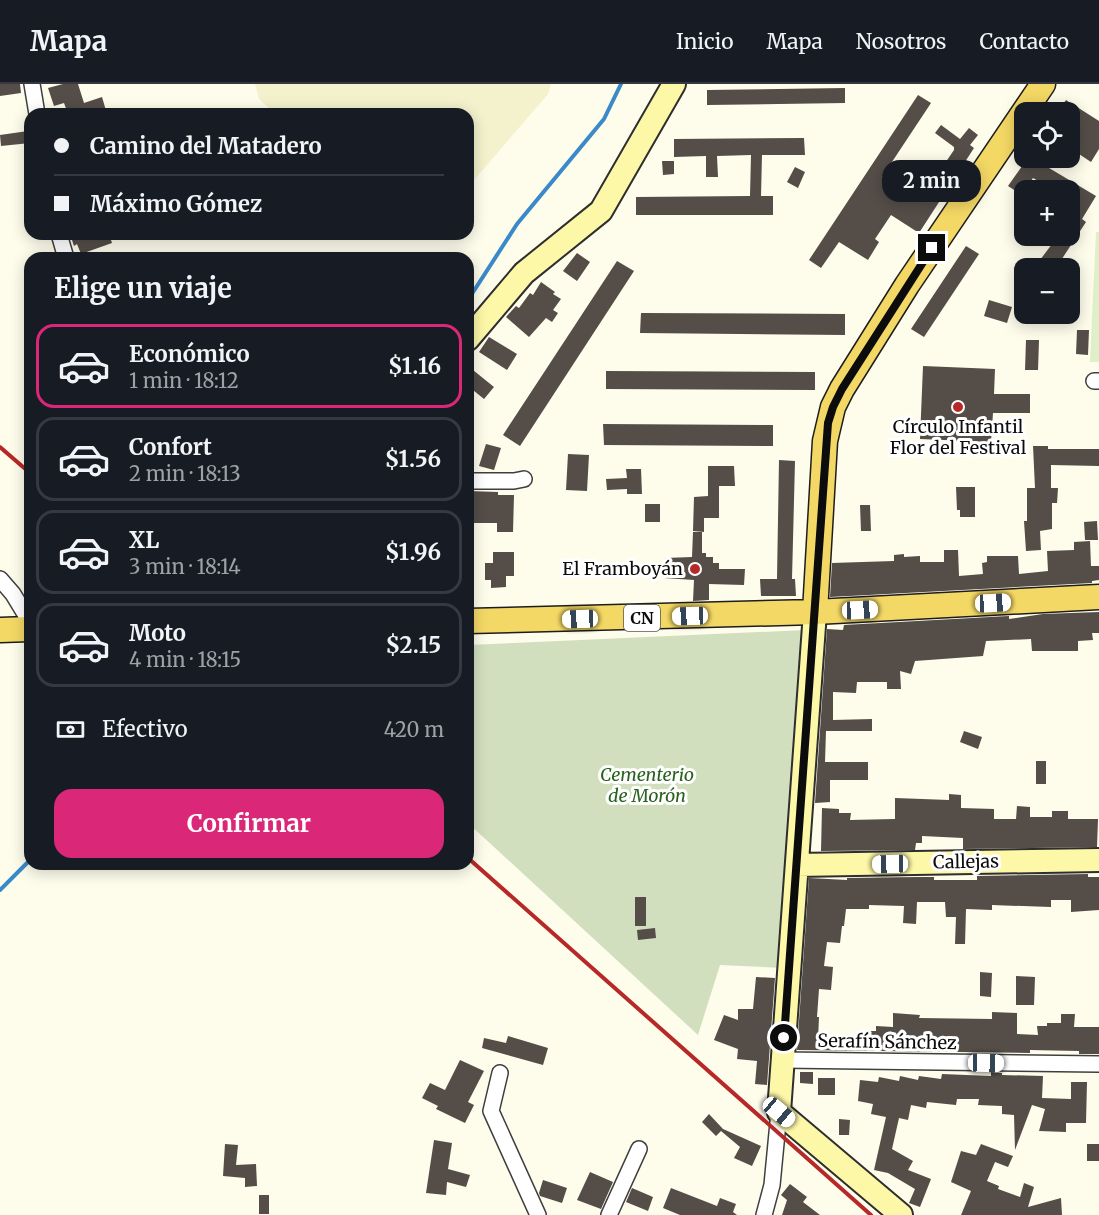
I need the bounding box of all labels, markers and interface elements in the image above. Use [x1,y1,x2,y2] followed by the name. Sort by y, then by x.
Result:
[30,23,107,59] text: Mapa
[676,28,734,55] text: Inicio
[767,28,823,55] text: Mapa
[856,28,946,55] text: Nosotros
[979,28,1069,55] text: Contacto
[1014,102,1080,324] map controls
[1014,102,1080,168] button: locate
[90,132,322,160] text: Camino del Matadero
[882,161,982,203] callout: 2 min
[903,168,960,193] text: 2 min
[1014,180,1080,246] button: +
[90,190,262,218] text: Máximo Gómez
[918,234,945,261] route end
[1014,258,1080,324] button: −
[54,271,232,305] text: Elige un viaje
[57,339,111,393] icon: car
[129,340,250,368] text: Económico
[388,352,441,380] text: $1.16
[129,368,239,393] text: 1 min · 18:12
[951,400,965,414] marker: Círculo Infantil Flor del Festival
[890,415,1027,459] place label: Círculo Infantil Flor del Festival
[57,432,111,486] icon: car
[129,433,212,461] text: Confort
[385,445,441,473] text: $1.56
[129,461,241,486] text: 2 min · 18:13
[57,525,111,579] icon: car
[129,526,159,554] text: XL
[385,538,441,566] text: $1.96
[129,554,241,579] text: 3 min · 18:14
[562,557,683,580] place label: El Framboyán
[688,562,702,576] marker: El Framboyán
[975,593,1011,613] car
[842,600,878,620] car
[624,605,660,631] road number: CN
[672,606,708,626] car
[562,609,598,629] car
[57,618,111,672] icon: car
[129,619,186,647] text: Moto
[385,631,441,659] text: $2.15
[129,647,241,672] text: 4 min · 18:15
[54,713,87,746] icon: cash
[102,715,188,743] text: Efectivo
[384,717,444,742] text: 420 m
[600,763,694,807] park label: Cementerio de Morón
[54,789,444,858] button: Confirmar
[933,849,999,874] street label: Callejas
[872,855,908,873] car
[770,1024,797,1051] route start
[817,1029,957,1054] street label: Serafín Sánchez
[968,1054,1004,1072] car
[759,1094,799,1130] car

